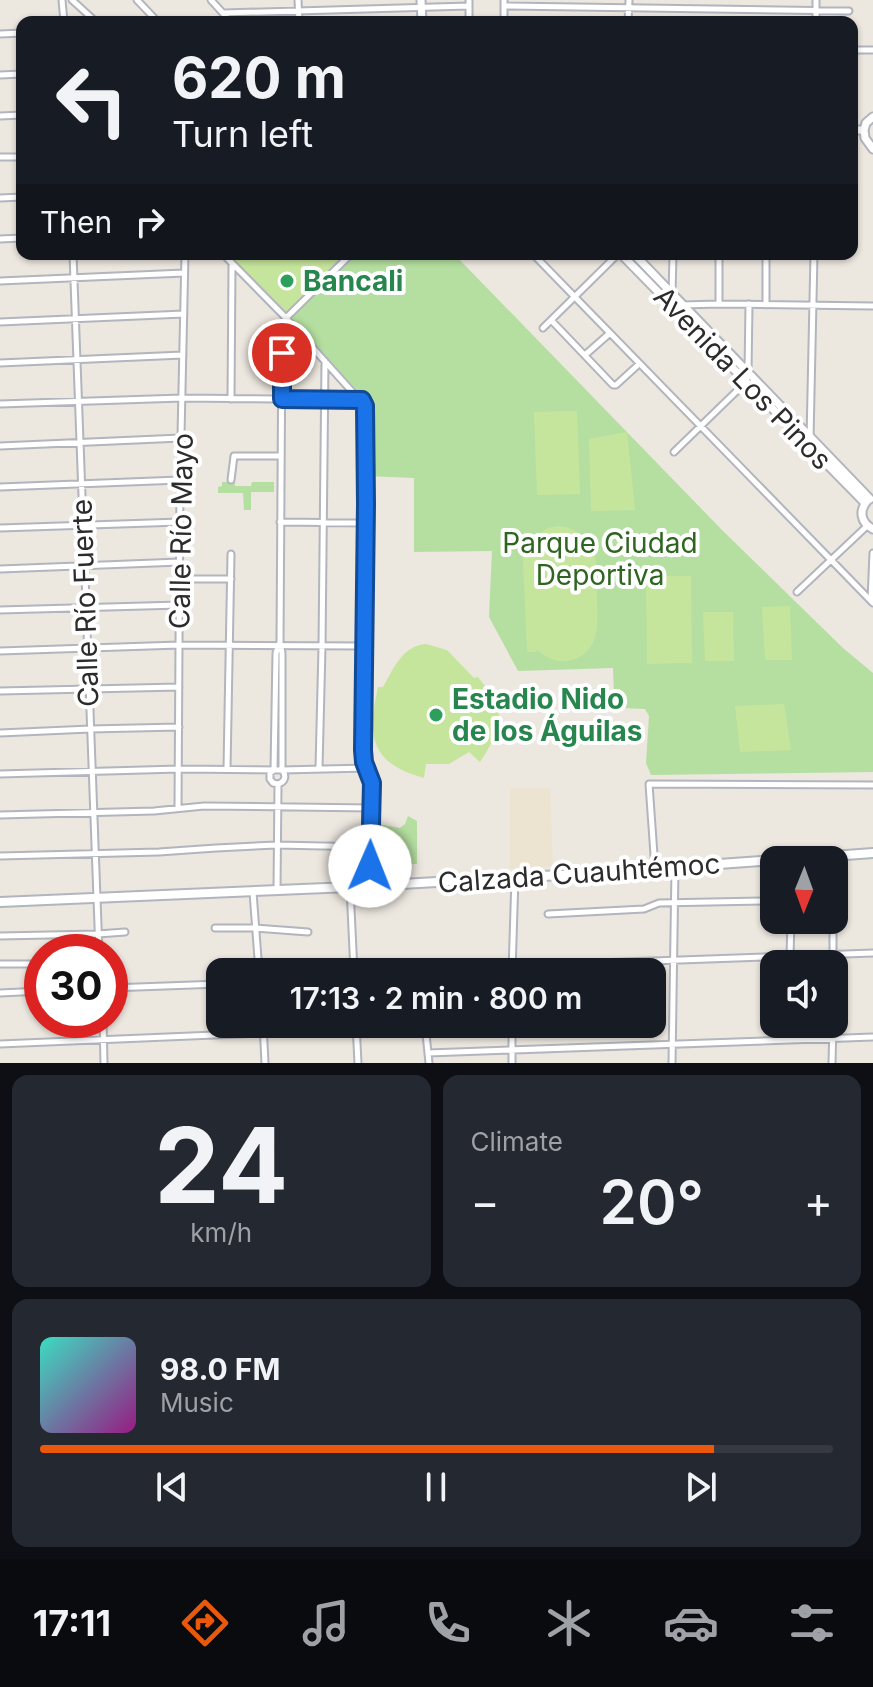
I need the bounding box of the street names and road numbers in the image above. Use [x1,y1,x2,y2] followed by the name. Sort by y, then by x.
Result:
[647,279,839,477] street label: Avenida Los Pinos
[162,433,200,629] street label: Calle Río Mayo
[64,498,106,708] street label: Calle Río Fuerte
[437,846,721,900] street label: Calzada Cuauhtémoc

